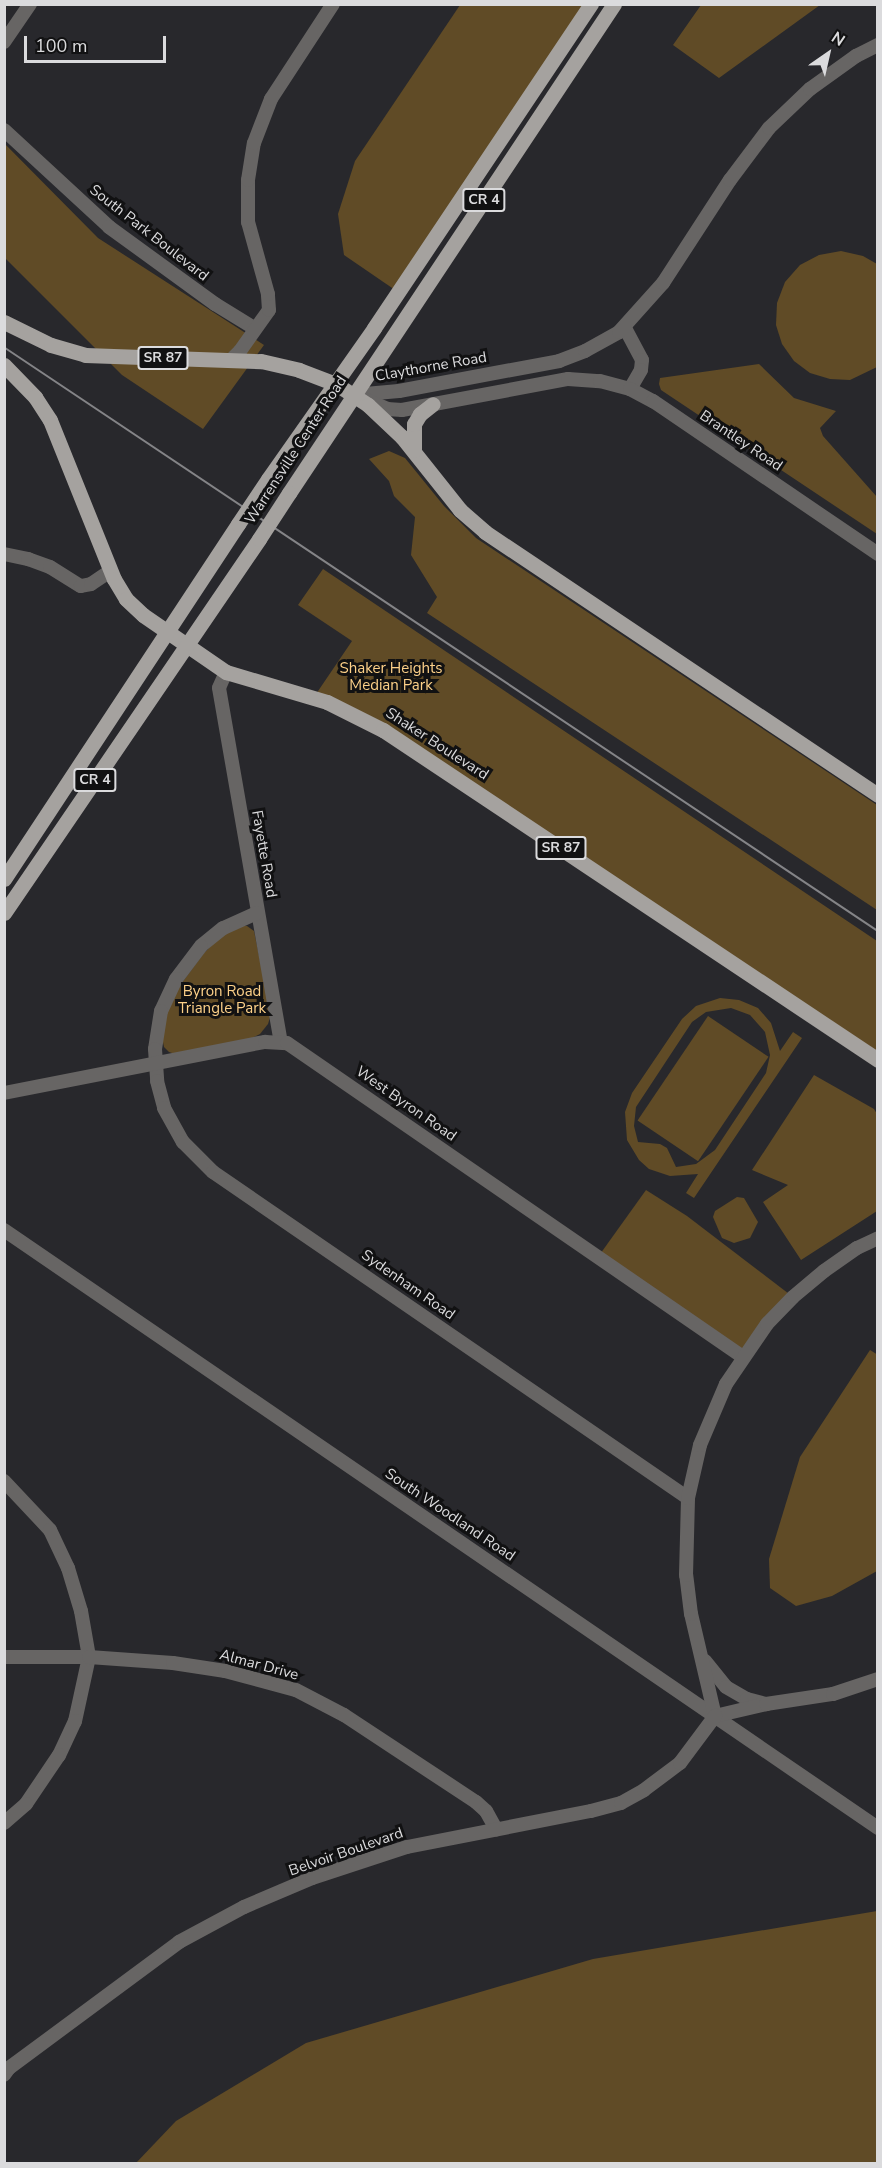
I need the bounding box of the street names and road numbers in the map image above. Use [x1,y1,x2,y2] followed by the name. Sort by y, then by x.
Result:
[86,181,212,285] street label: South Park Boulevard
[462,189,506,211] road number: CR 4
[136,347,190,369] road number: SR 87
[374,348,488,386] street label: Claythorne Road
[241,373,351,527] street label: Warrensville Center Road
[696,407,786,475] street label: Brantley Road
[382,704,492,784] street label: Shaker Boulevard
[72,769,118,791] road number: CR 4
[247,809,281,899] street label: Fayette Road
[534,837,588,859] road number: SR 87
[352,1063,460,1145] street label: West Byron Road
[358,1246,458,1324] street label: Sydenham Road
[382,1465,518,1565] street label: South Woodland Road
[218,1646,300,1684] street label: Almar Drive
[286,1824,406,1880] street label: Belvoir Boulevard

